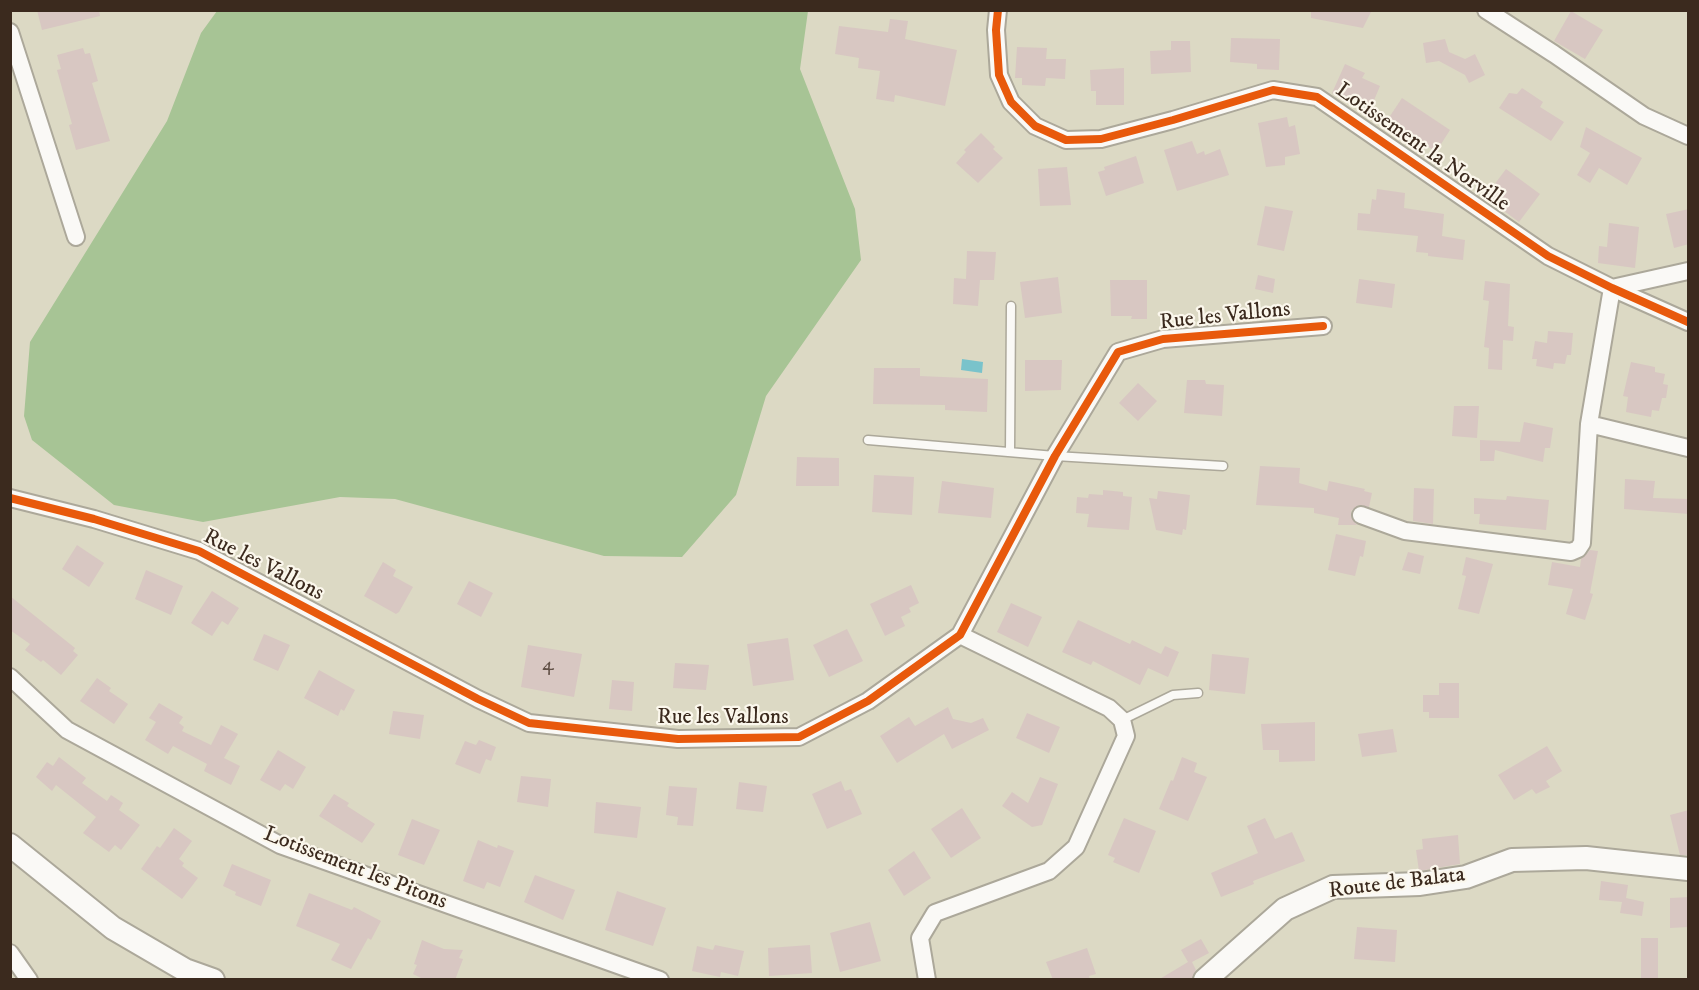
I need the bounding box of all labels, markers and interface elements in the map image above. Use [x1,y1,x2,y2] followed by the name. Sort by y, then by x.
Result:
[1330,78,1514,218] street label: Lotissement la Norville
[1158,297,1292,337] street label: Rue les Vallons
[198,524,328,608] street label: Rue les Vallons
[542,654,554,678] house number: 4
[657,705,789,731] street label: Rue les Vallons
[260,822,450,916] street label: Lotissement les Pitons
[1327,863,1467,905] street label: Route de Balata

